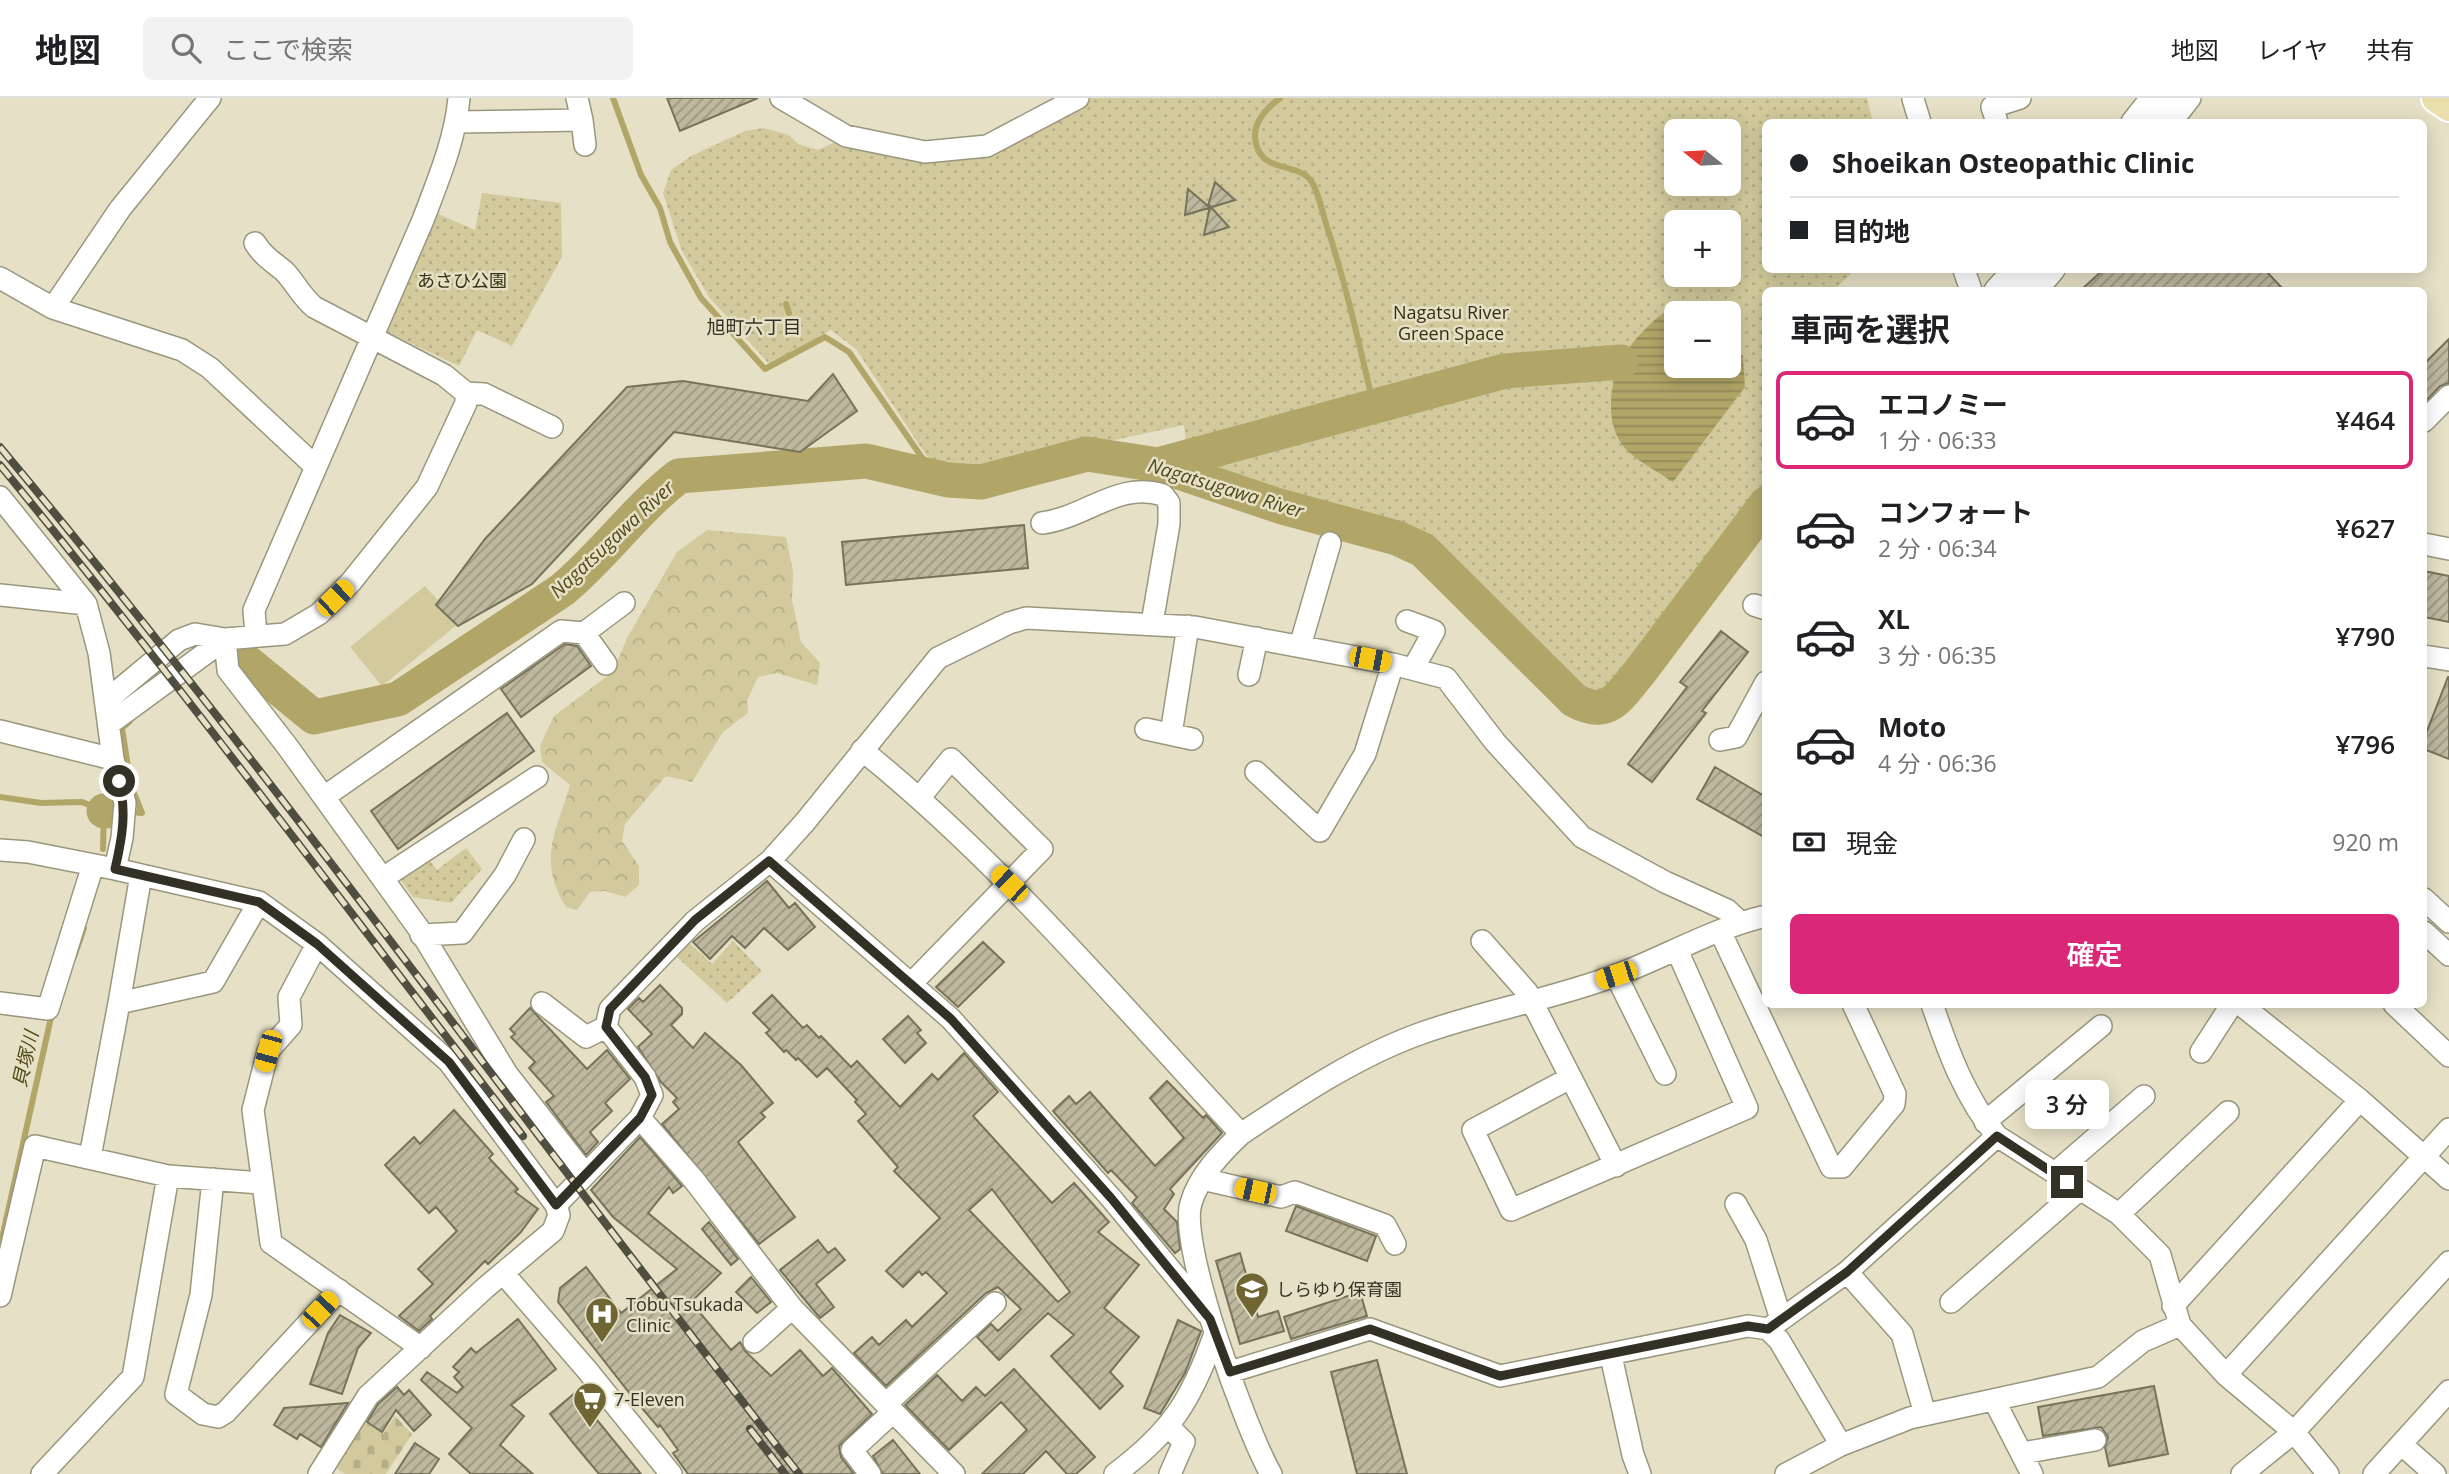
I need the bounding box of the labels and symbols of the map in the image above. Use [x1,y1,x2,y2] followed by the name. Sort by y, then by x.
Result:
[1664,119,1741,196] north arrow
[417,268,507,292] park label: あさひ公園
[1393,300,1510,345] park label: Nagatsu River Green Space
[706,314,802,340] district label: 旭町六丁目
[1145,452,1308,524] water label: Nagatsugawa River
[544,473,681,604] water label: Nagatsugawa River
[313,576,358,620] car
[1348,645,1393,673] car
[103,765,135,797] route start
[987,862,1032,906] car
[1593,959,1640,991] car
[6,1026,45,1090] water label: 貝塚川
[253,1028,284,1074] car
[2025,1080,2109,1130] callout: 3 分
[2051,1166,2083,1198] route end
[1233,1176,1278,1206] car
[1233,1270,1271,1319] school or university icon: しらゆり保育園
[1276,1277,1402,1301] place label: しらゆり保育園
[298,1287,343,1333] car
[626,1292,743,1337] place label: Tobu Tsukada Clinic
[583,1295,621,1344] hospital icon: Tobu Tsukada Clinic
[571,1380,609,1429] supermarket icon: 7-Eleven
[614,1387,685,1411] place label: 7-Eleven

